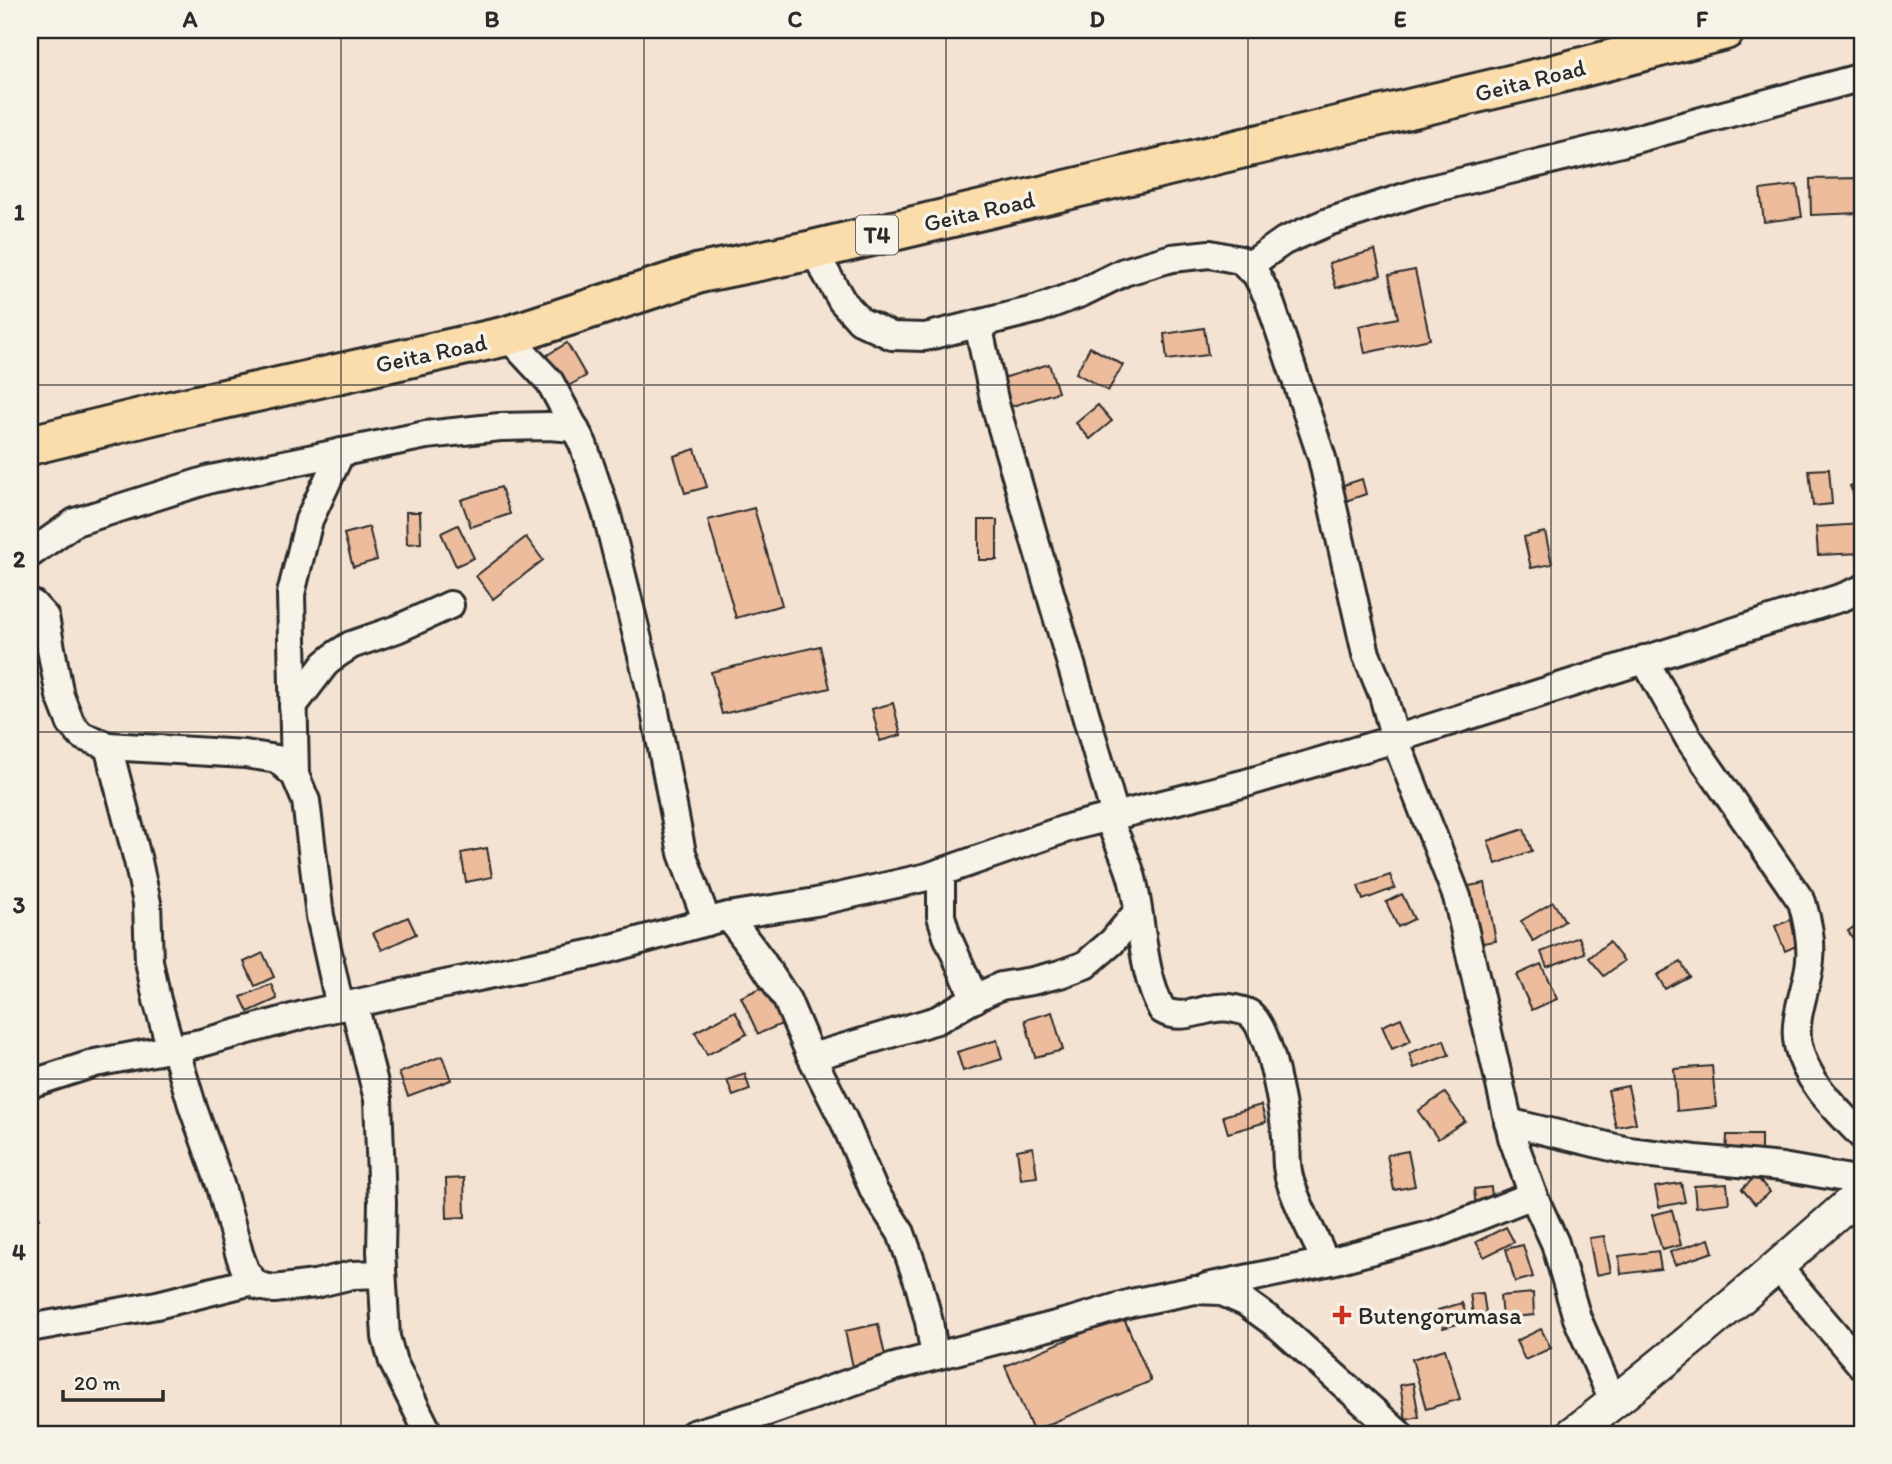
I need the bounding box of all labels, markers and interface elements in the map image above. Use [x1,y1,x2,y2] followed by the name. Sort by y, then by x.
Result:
[182,5,198,33] text: A
[485,5,500,33] text: B
[788,5,803,33] text: C
[1089,5,1105,33] text: D
[1394,5,1407,33] text: E
[1696,5,1709,33] text: F
[1472,52,1588,108] street label: Geita Road
[921,184,1037,238] street label: Geita Road
[14,198,25,226] text: 1
[856,216,898,254] road number: T4
[373,327,489,379] street label: Geita Road
[13,545,26,573] text: 2
[13,891,26,919] text: 3
[12,1238,26,1266] text: 4
[1358,1301,1522,1330] place label: Butengorumasa
[1332,1305,1352,1325] marker: Butengorumasa
[63,1359,163,1403] scale bar
[74,1370,121,1395] text: 20 m

